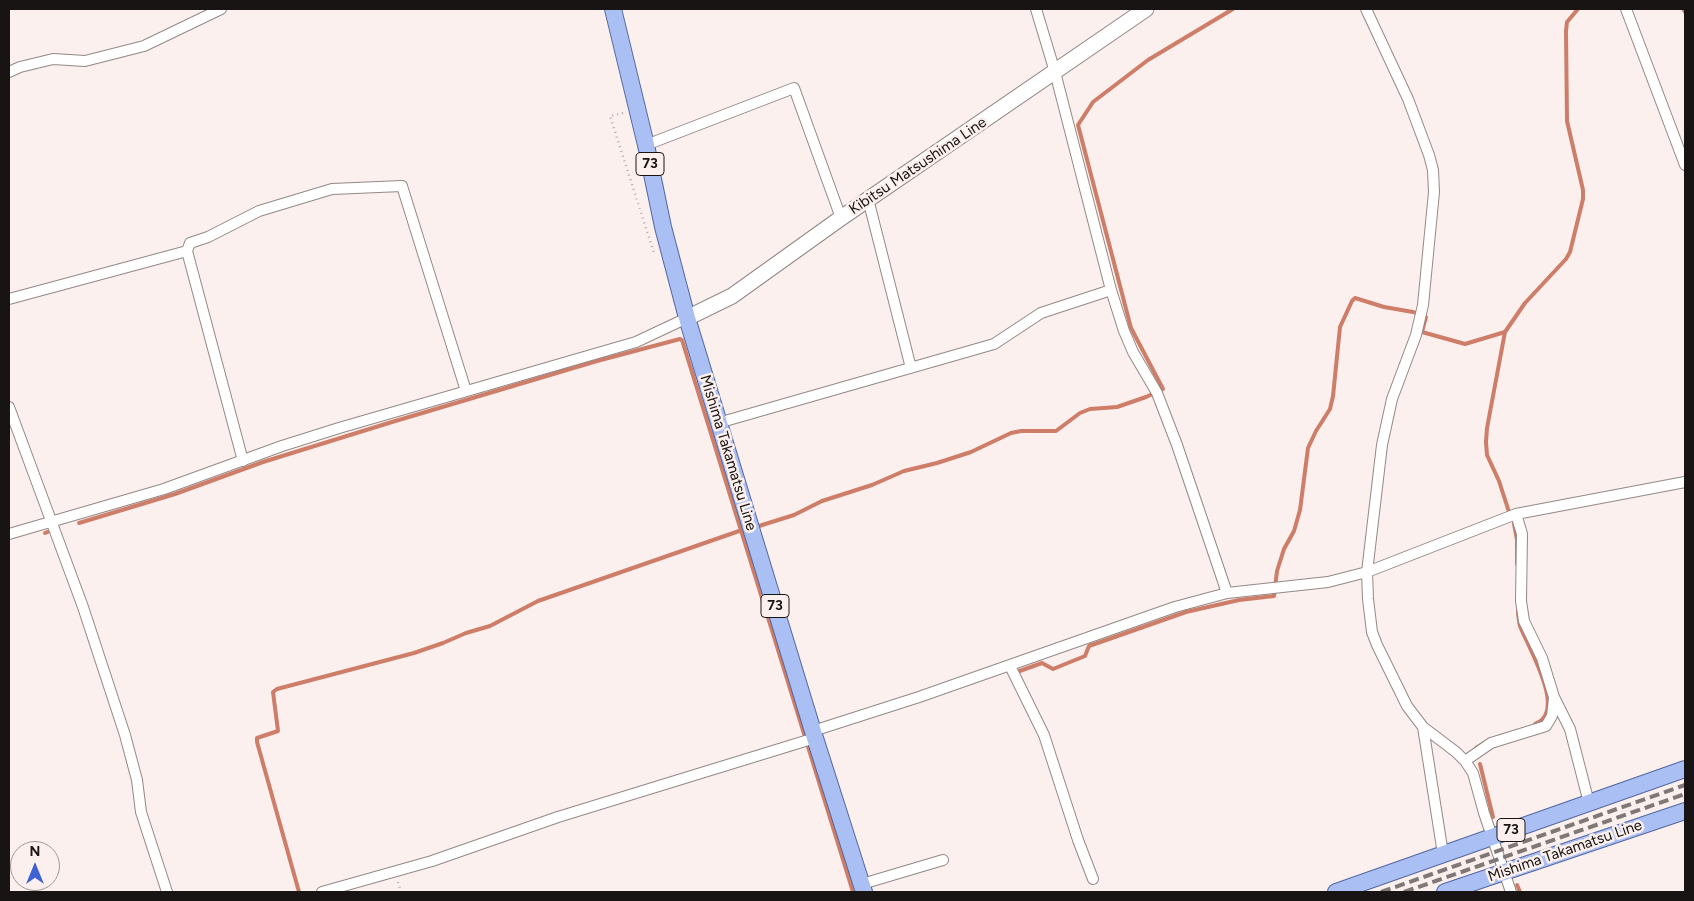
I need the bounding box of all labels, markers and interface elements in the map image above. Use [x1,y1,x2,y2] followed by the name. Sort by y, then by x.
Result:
[846,113,990,219] street label: Kibitsu Matsushima Line
[636,152,664,175] road number: 73
[696,373,760,533] street label: Mishima Takamatsu Line
[761,594,789,618] road number: 73
[1486,816,1644,886] street label: Mishima Takamatsu Line
[1497,818,1525,842] road number: 73
[10,841,60,891] north arrow
[30,843,40,860] text: N

